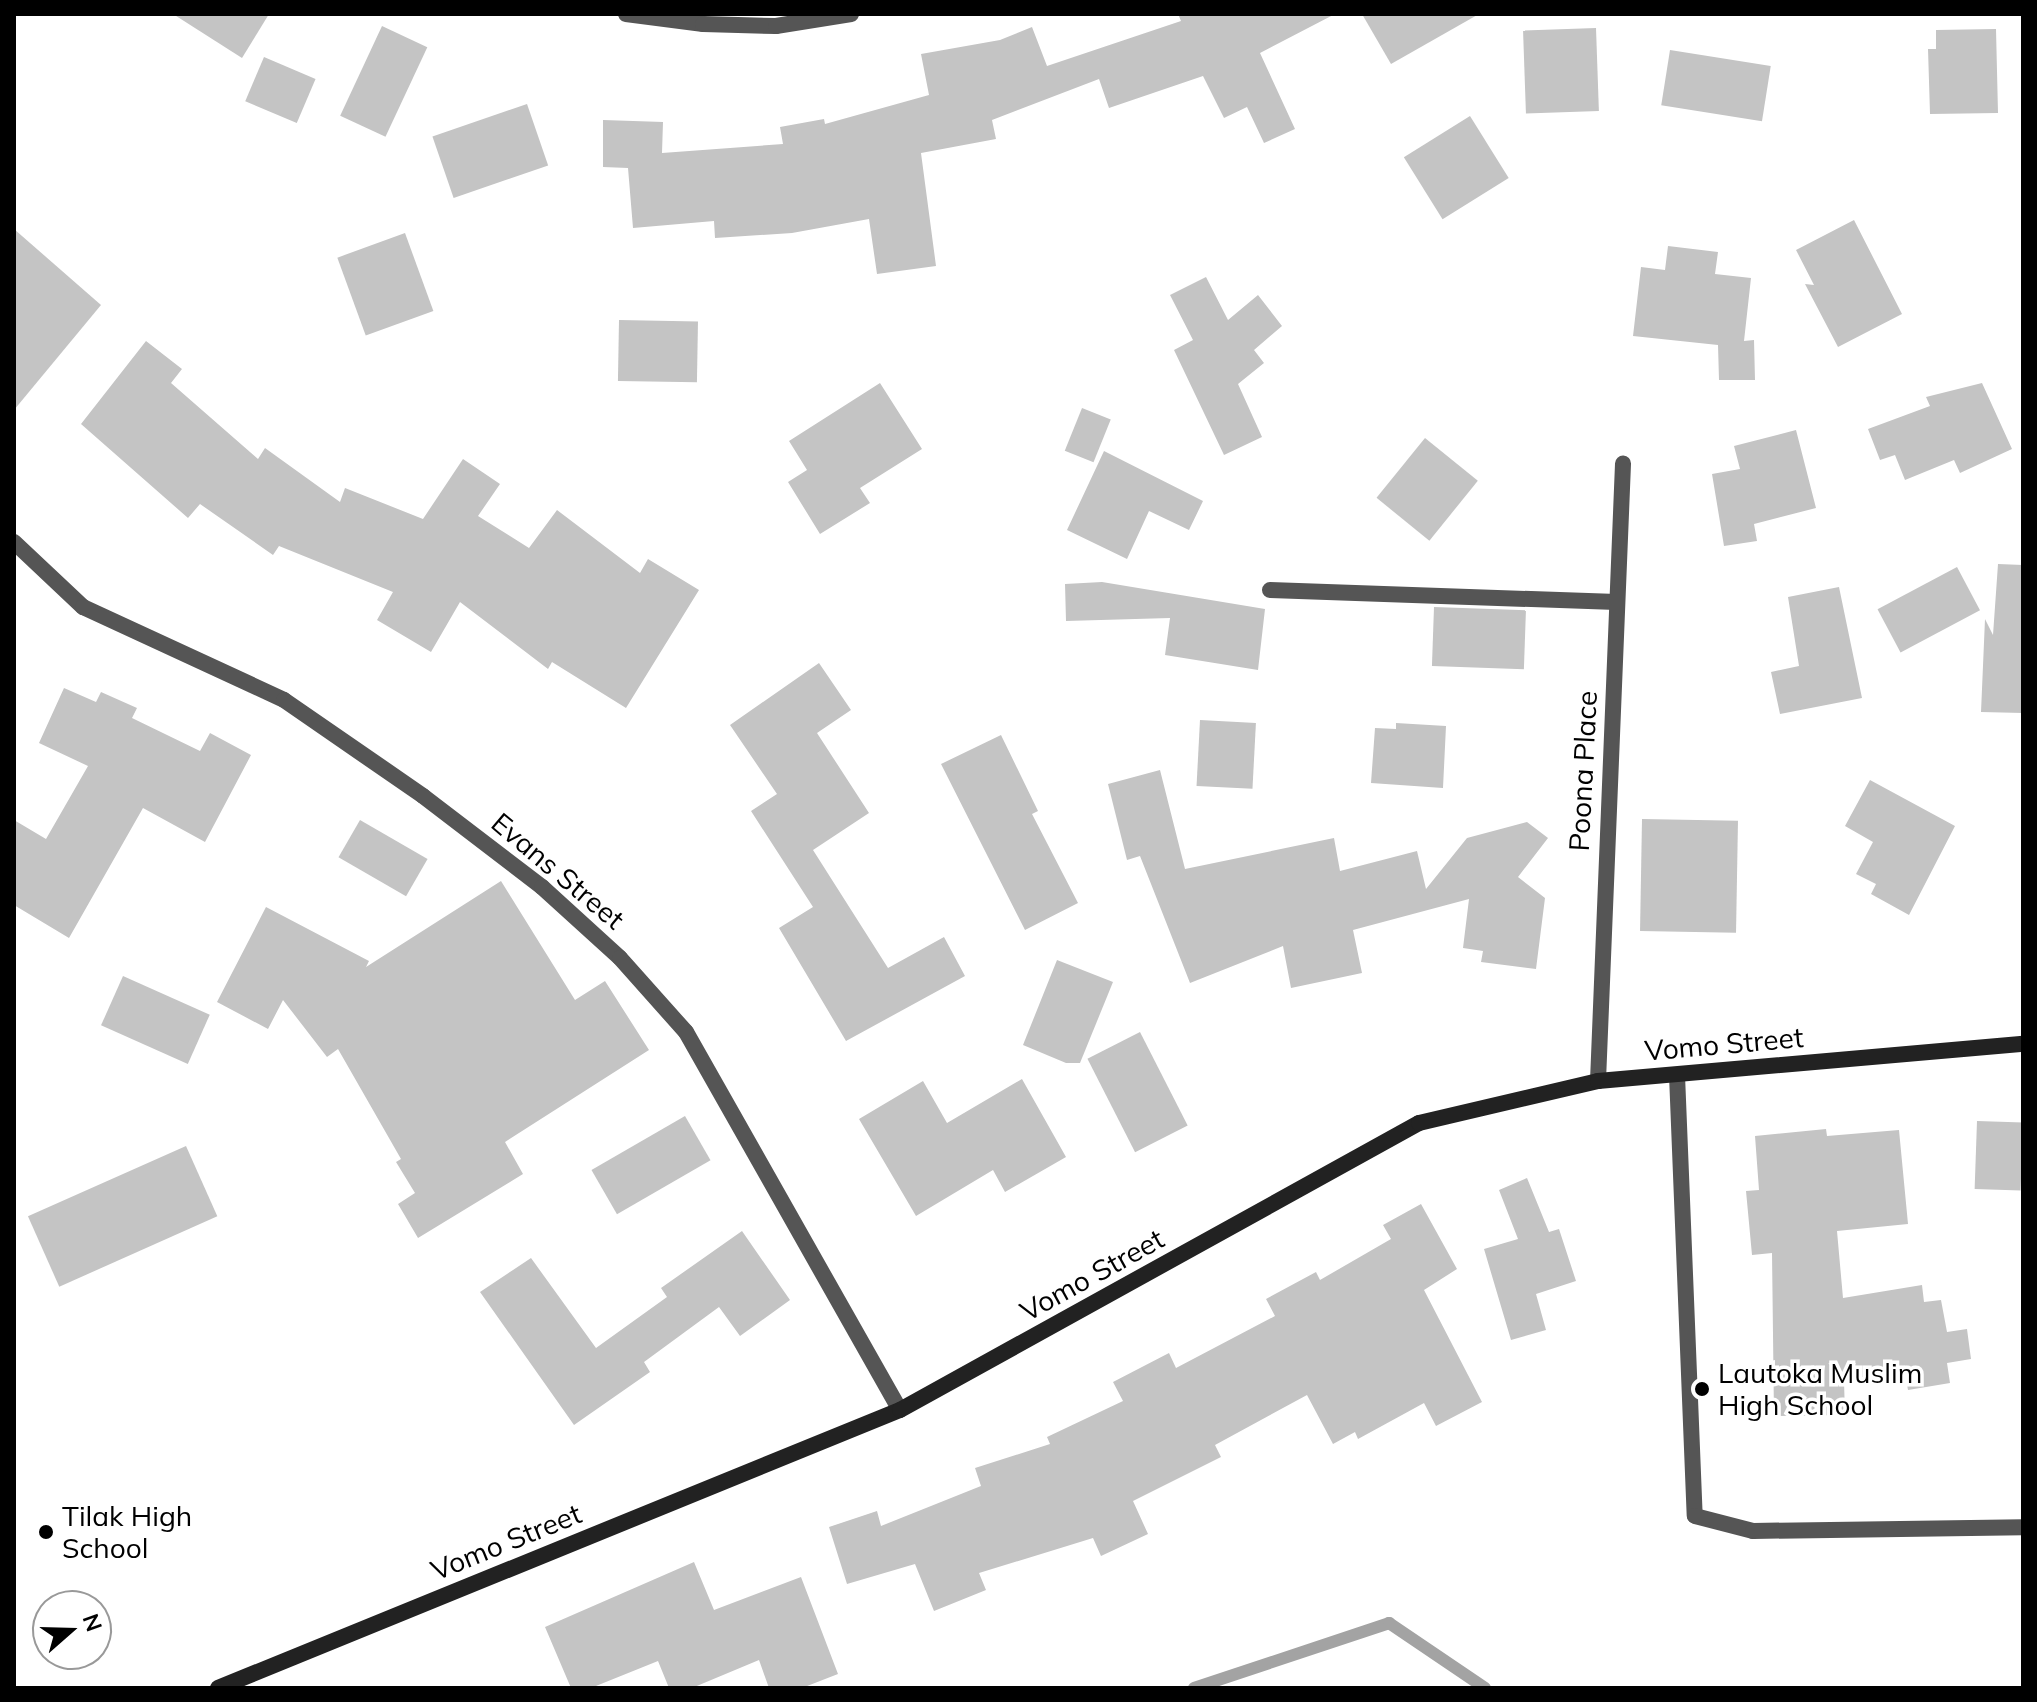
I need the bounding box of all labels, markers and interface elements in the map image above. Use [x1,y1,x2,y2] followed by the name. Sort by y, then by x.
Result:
[1562,690,1604,852] street label: Poona Place
[485,806,631,936] street label: Evans Street
[1643,1020,1805,1068] street label: Vomo Street
[1014,1222,1170,1328] street label: Vomo Street
[1718,1356,1922,1422] place label: Lautoka Muslim High School
[1693,1380,1711,1398] marker: Lautoka Muslim High School
[426,1497,586,1587] street label: Vomo Street
[62,1499,192,1565] place label: Tilak High School
[37,1523,55,1541] marker: Tilak High School
[32,1590,112,1670] north arrow
[77,1610,109,1635] text: N

